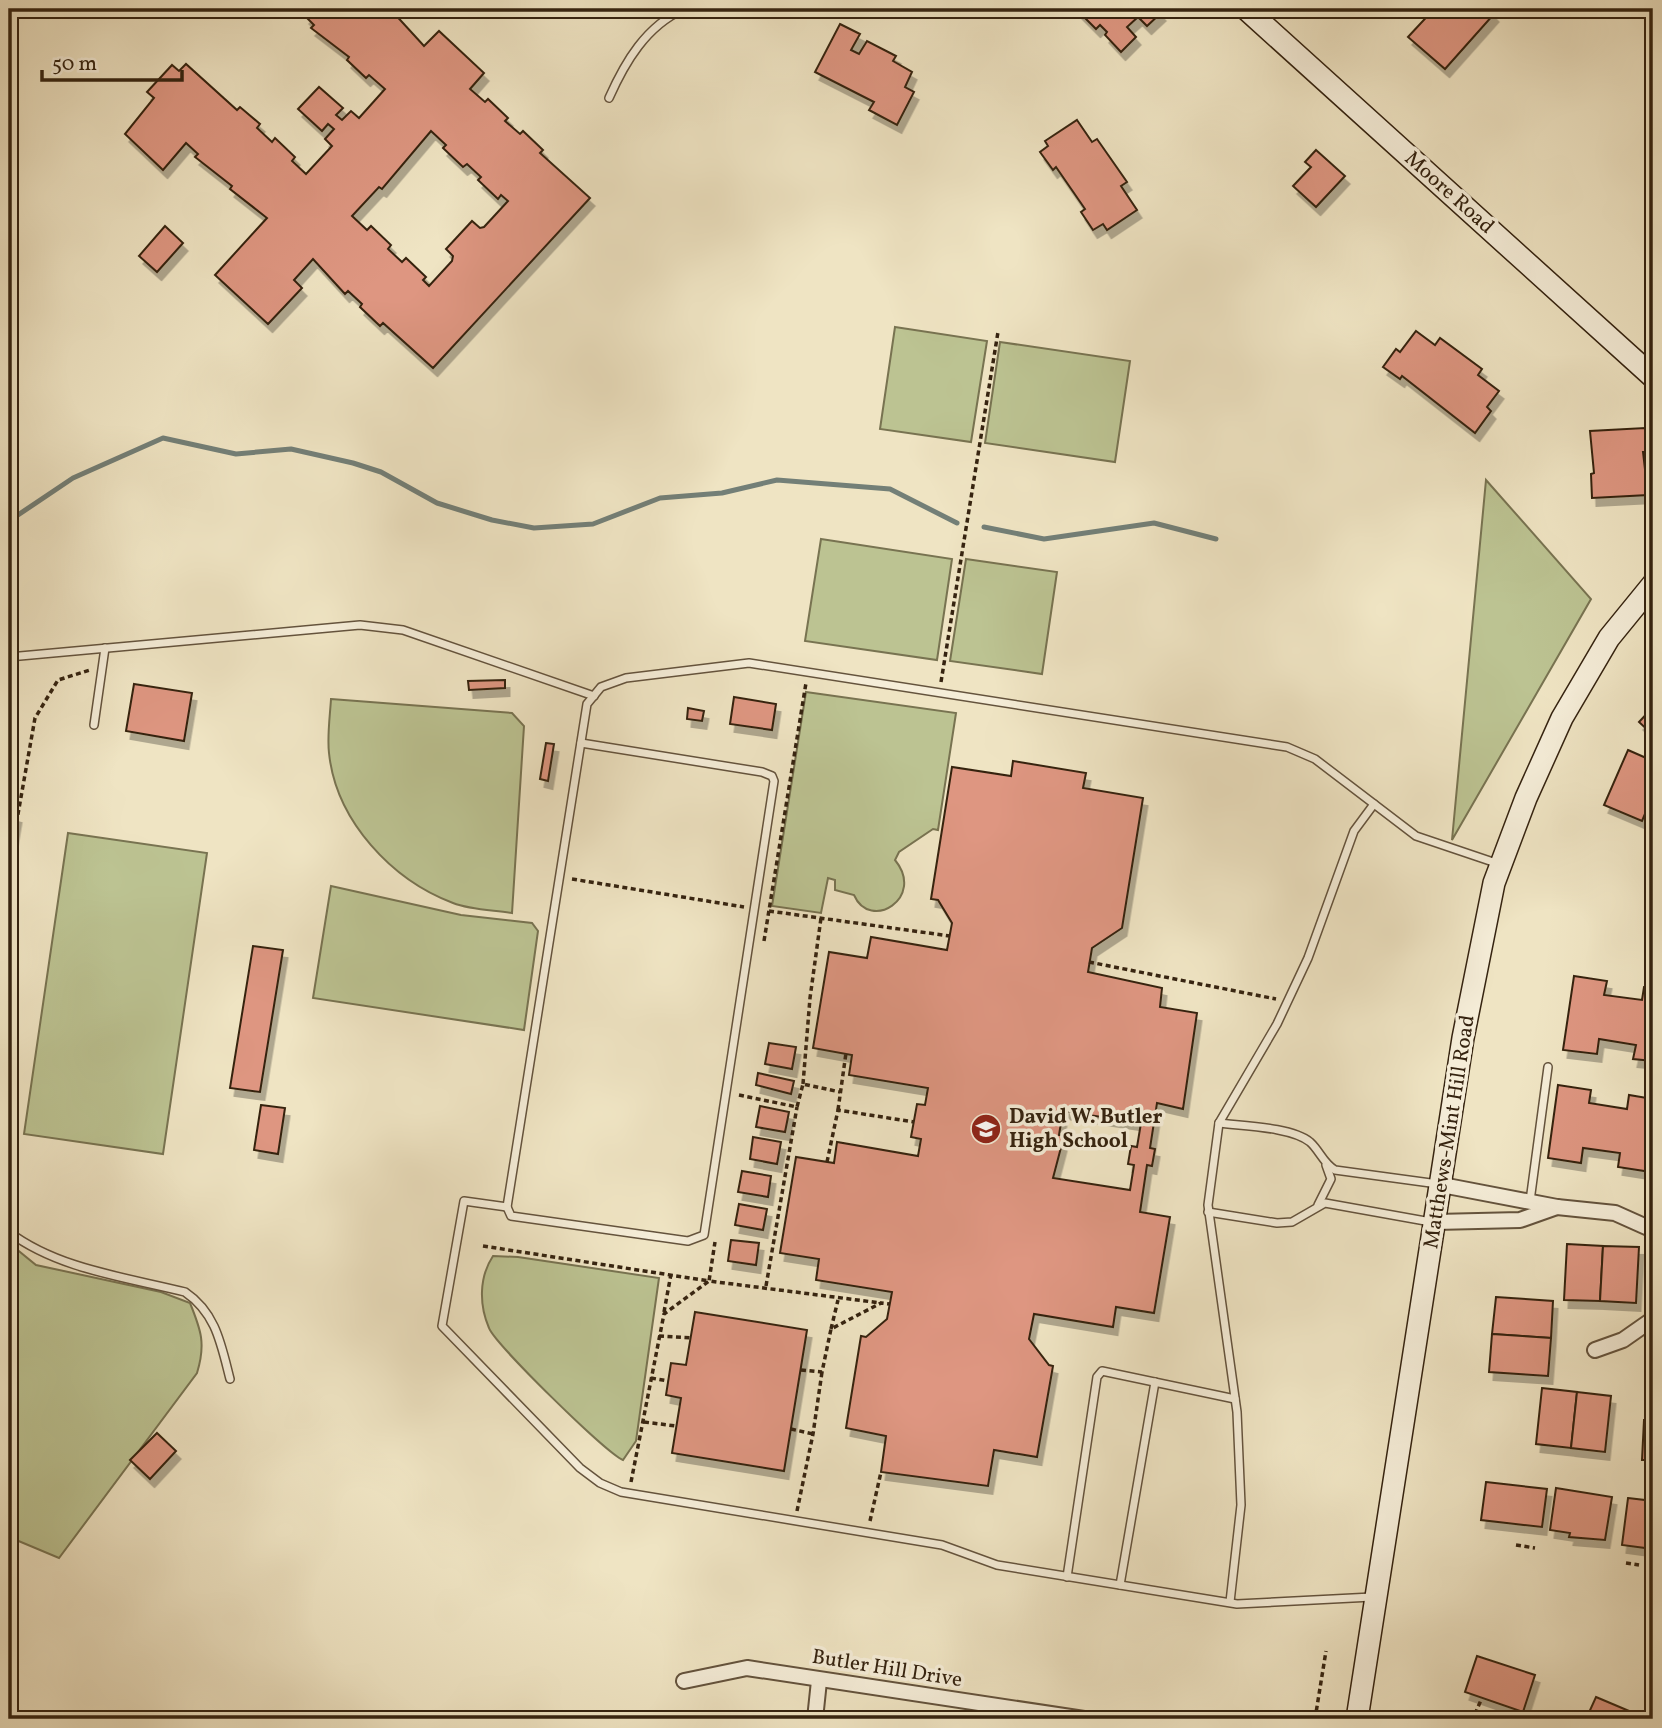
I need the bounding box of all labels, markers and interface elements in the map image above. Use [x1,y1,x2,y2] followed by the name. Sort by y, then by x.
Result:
[42,38,182,82] scale bar
[52,50,97,79] text: 50 m
[1398,145,1500,241] street label: Moore Road
[1417,1013,1483,1251] street label: Matthews-Mint Hill Road
[1009,1103,1163,1156] place label: David W. Butler High School
[969,1112,1003,1146] school or university icon: David W. Butler High School
[810,1643,964,1695] street label: Butler Hill Drive

